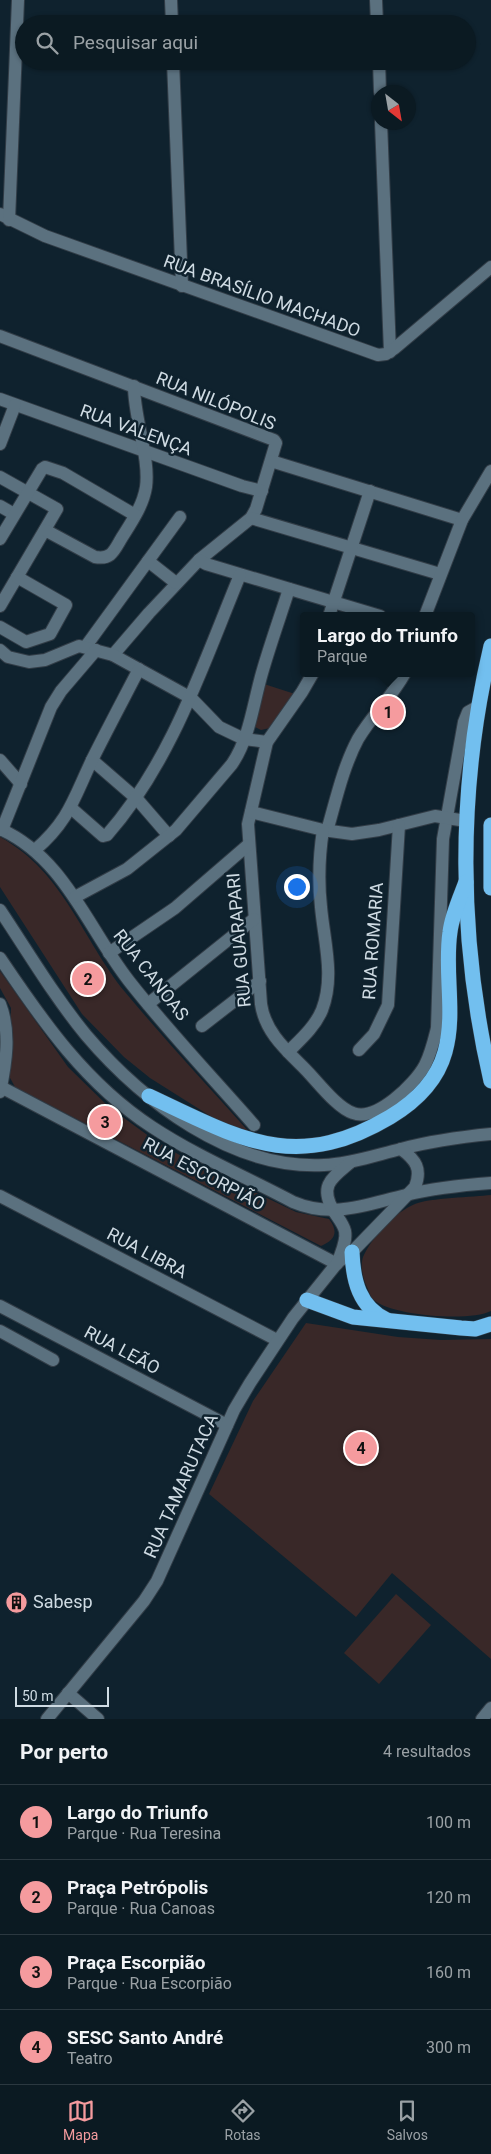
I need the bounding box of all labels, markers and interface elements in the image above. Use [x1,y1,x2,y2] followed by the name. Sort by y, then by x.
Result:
[15,15,476,70] search box
[33,29,61,57] icon: search
[73,31,198,54] text: Pesquisar aqui
[371,85,416,130] north arrow
[161,250,364,341] street label: RUA BRASÍLIO MACHADO
[153,367,279,434] street label: RUA NILÓPOLIS
[77,400,195,460] street label: RUA VALENÇA
[300,612,475,677] popup
[317,624,458,647] text: Largo do Triunfo
[317,647,367,666] text: Parque
[372,693,404,731] pin: 1
[222,872,255,1008] street label: RUA GUARAPARI
[284,874,310,900] your location
[358,881,387,1000] street label: RUA ROMARIA
[109,925,194,1025] street label: RUA CANOAS
[72,960,104,998] pin: 2
[89,1103,121,1141] pin: 3
[140,1133,269,1215] street label: RUA ESCORPIÃO
[104,1223,191,1282] street label: RUA LIBRA
[81,1321,164,1378] street label: RUA LEÃO
[139,1410,222,1561] street label: RUA TAMARUTACA
[345,1429,377,1467] pin: 4
[5,1590,29,1614] building icon: Sabesp
[33,1591,93,1612] place label: Sabesp
[15,1684,109,1707] scale bar
[22,1688,54,1704] text: 50 m
[20,1740,108,1764] text: Por perto
[383,1742,471,1761] text: 4 resultados
[67,1801,208,1824] text: Largo do Triunfo
[31,1813,41,1832] text: 1
[426,1813,471,1832] text: 100 m
[67,1824,221,1843] text: Parque · Rua Teresina
[67,1876,208,1899] text: Praça Petrópolis
[31,1888,41,1907] text: 2
[426,1888,471,1907] text: 120 m
[67,1899,215,1918] text: Parque · Rua Canoas
[67,1951,206,1974] text: Praça Escorpião
[31,1963,41,1982] text: 3
[426,1963,471,1982] text: 160 m
[67,1974,232,1993] text: Parque · Rua Escorpião
[67,2026,223,2049] text: SESC Santo André
[31,2038,41,2057] text: 4
[426,2038,471,2057] text: 300 m
[67,2049,113,2068] text: Teatro
[63,2097,98,2143] tab: Mapa
[225,2097,261,2143] tab: Rotas
[387,2097,428,2143] tab: Salvos

